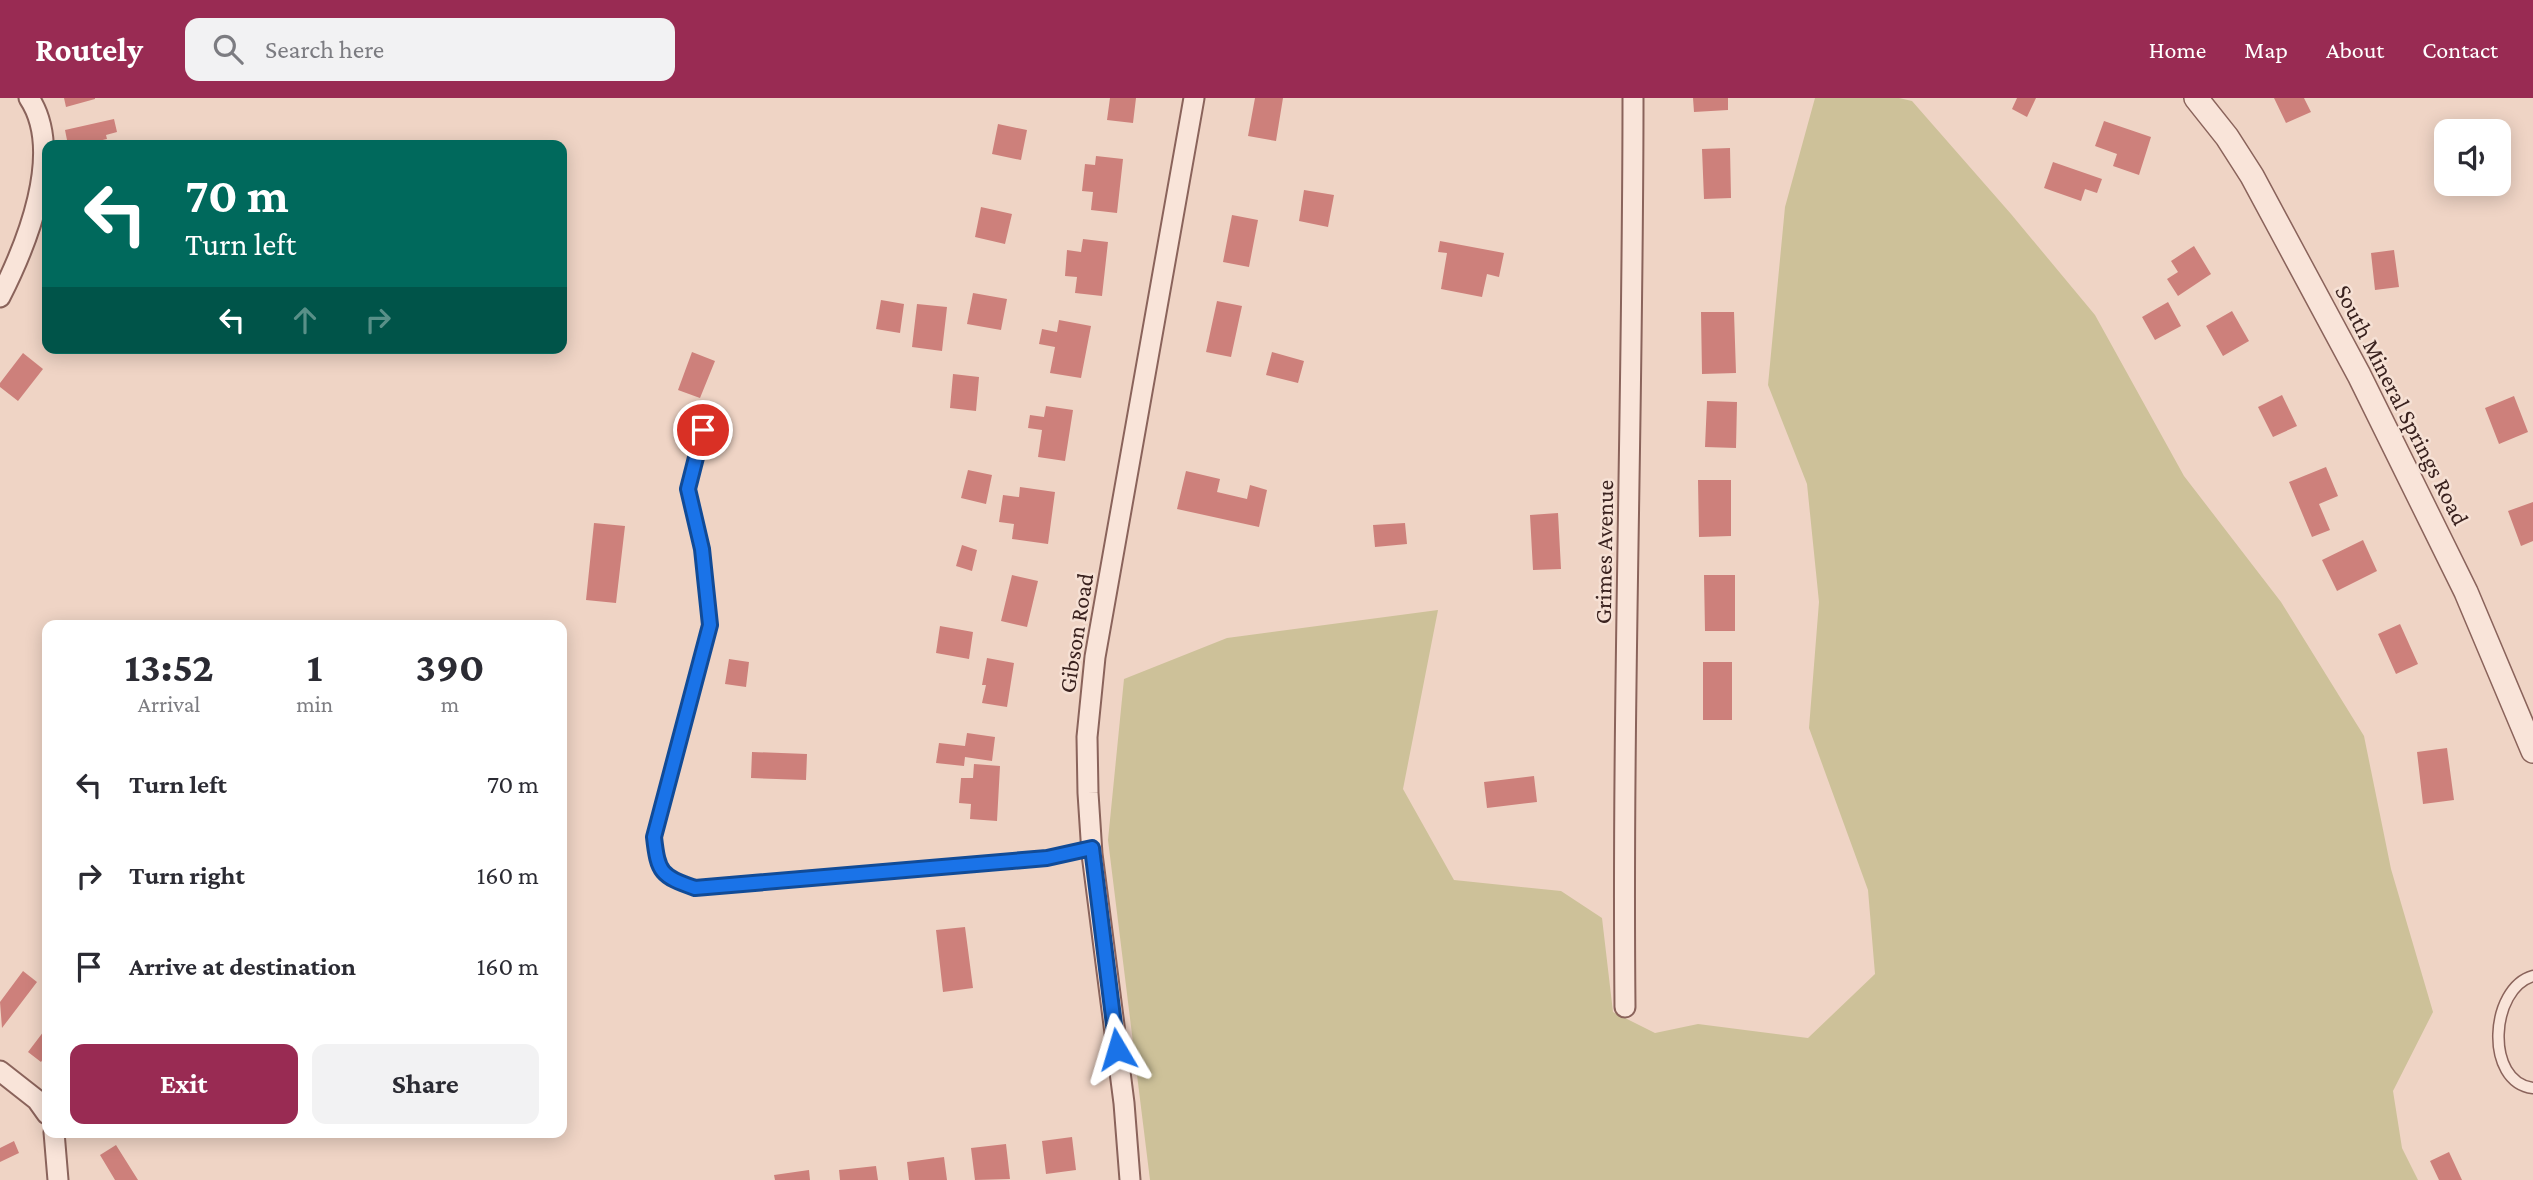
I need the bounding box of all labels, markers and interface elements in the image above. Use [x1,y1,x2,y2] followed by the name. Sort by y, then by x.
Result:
[185,18,675,81] search box
[209,30,247,68] icon: search
[35,31,143,68] text: Routely
[265,35,384,64] text: Search here
[2149,36,2206,63] text: Home
[2244,36,2288,63] text: Map
[2326,36,2384,63] text: About
[2422,36,2498,63] text: Contact
[2434,119,2511,196] map controls
[2434,119,2511,196] button: sound
[70,168,161,259] icon: left
[185,168,289,223] text: 70 m
[185,226,296,262] text: Turn left
[2330,280,2475,530] street label: South Mineral Springs Road
[213,301,251,339] icon: left
[286,301,324,339] icon: ahead
[359,301,397,339] icon: right
[673,400,733,460] pin
[684,411,722,449] icon: arrive
[1589,480,1618,624] street label: Grimes Avenue
[1053,571,1098,695] street label: Gibson Road
[124,643,214,690] text: 13:52
[307,643,323,690] text: 1
[416,643,484,690] text: 390
[138,691,200,717] text: Arrival
[296,691,333,717] text: min
[441,691,459,717] text: m
[70,766,108,804] icon: left
[129,770,227,799] text: Turn left
[487,770,539,799] text: 70 m
[70,857,108,895] icon: right
[129,861,245,890] text: Turn right
[477,861,539,890] text: 160 m
[70,948,108,986] icon: arrive
[129,952,356,981] text: Arrive at destination
[477,952,539,981] text: 160 m
[1080,1012,1154,1086] position arrow
[70,1044,298,1124] button: Exit
[312,1044,539,1124] button: Share

